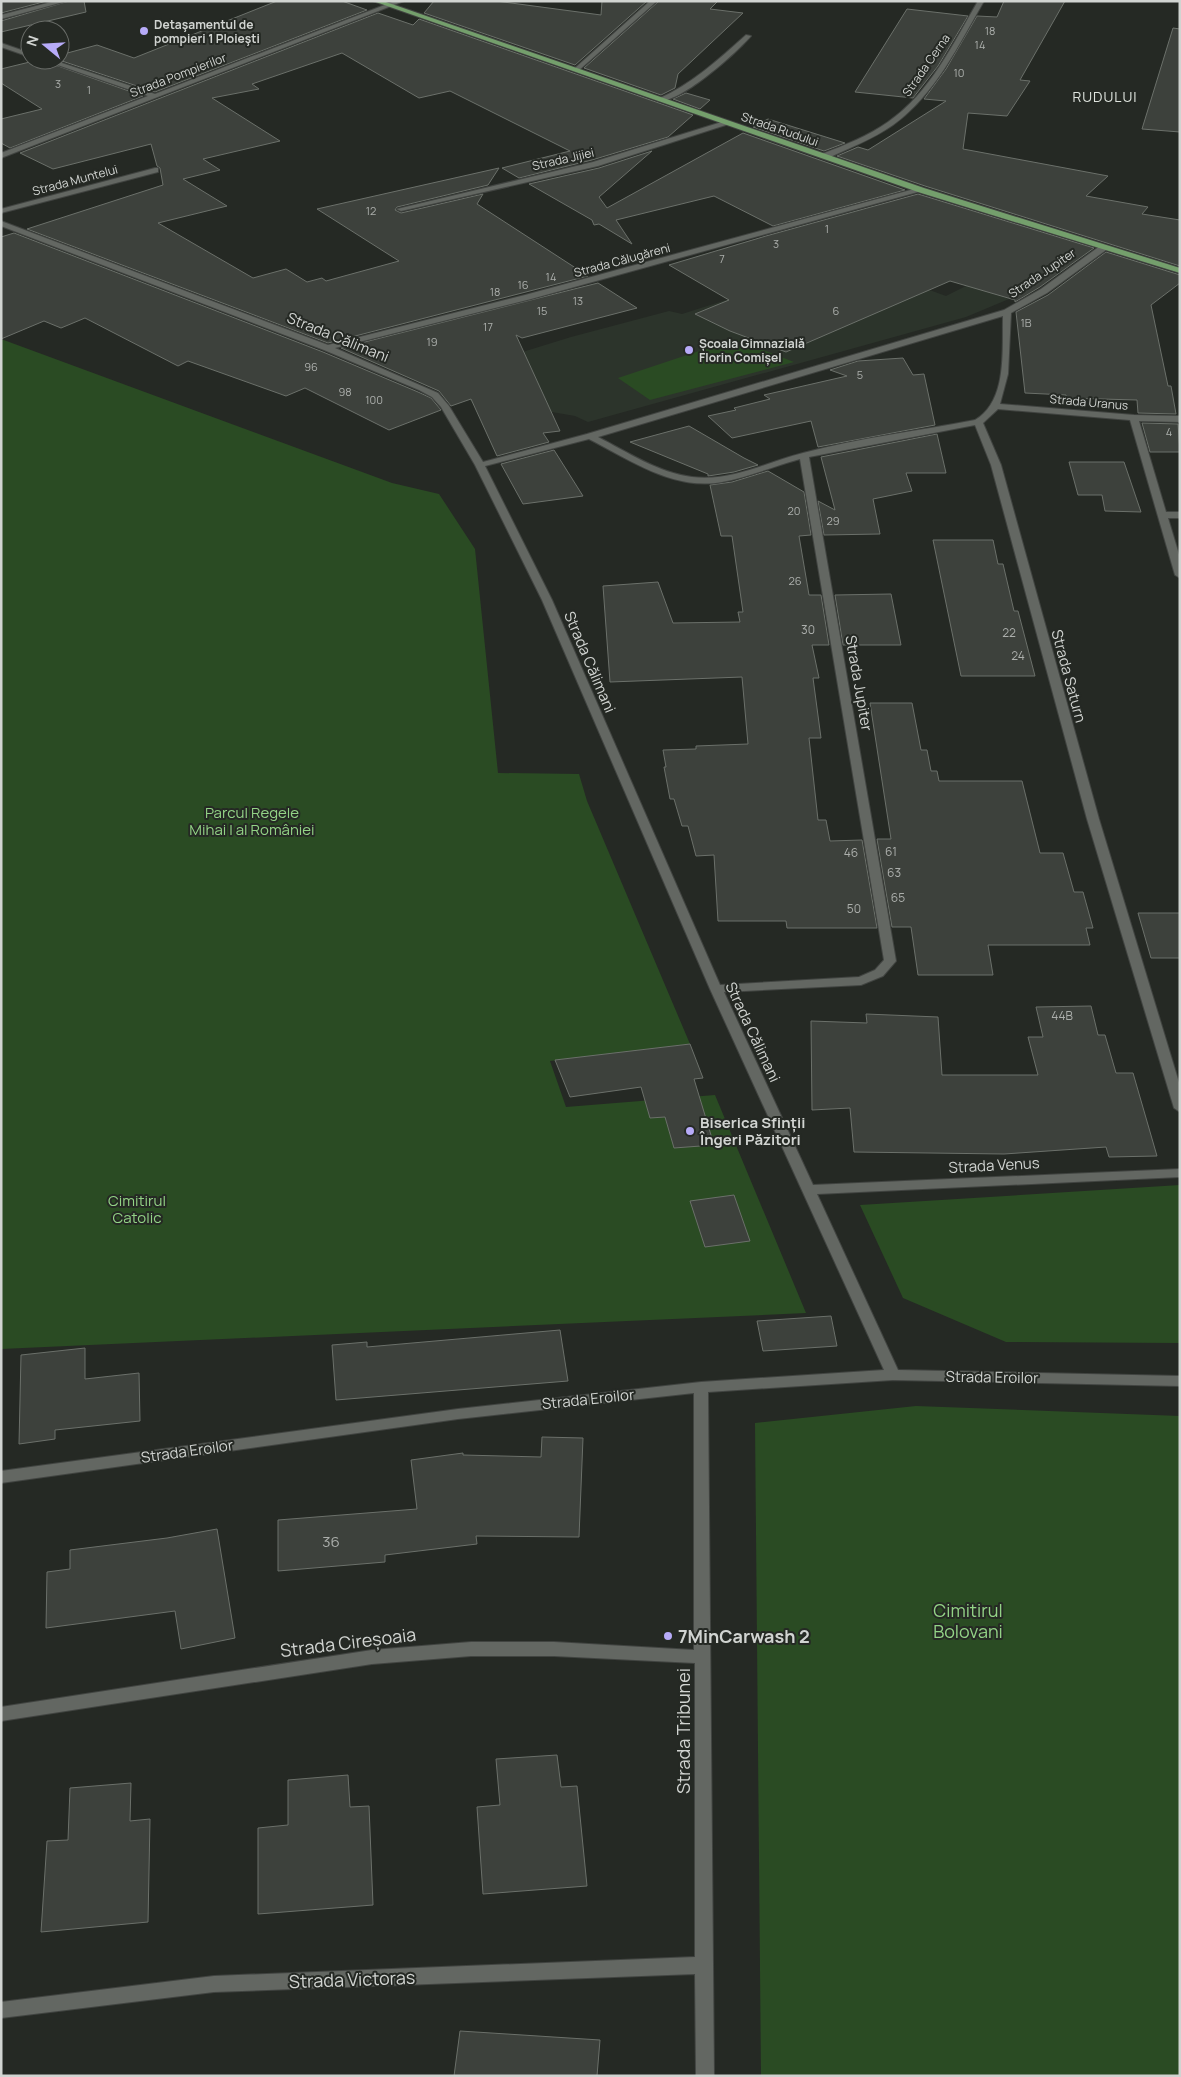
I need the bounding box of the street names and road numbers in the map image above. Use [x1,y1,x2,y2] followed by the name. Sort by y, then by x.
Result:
[898,30,954,100] street label: Strada Cerna
[127,49,229,101] street label: Strada Pompierilor
[739,108,821,150] street label: Strada Rudului
[530,144,596,174] street label: Strada Jijiei
[30,160,120,200] street label: Strada Muntelui
[572,239,672,281] street label: Strada Călugăreni
[1005,244,1079,302] street label: Strada Jupiter
[284,307,392,367] street label: Strada Călimani
[1049,390,1129,414] street label: Strada Uranus
[559,608,621,716] street label: Strada Călimani
[1046,627,1092,725] street label: Strada Saturn
[840,633,878,733] street label: Strada Jupiter
[721,978,785,1086] street label: Strada Călimani
[948,1152,1040,1178] street label: Strada Venus
[945,1366,1039,1388] street label: Strada Eroilor
[541,1384,636,1414] street label: Strada Eroilor
[140,1434,235,1468] street label: Strada Eroilor
[279,1622,417,1662] street label: Strada Cireșoaia
[671,1668,695,1794] street label: Strada Tribunei
[288,1965,416,1993] street label: Strada Victoras

